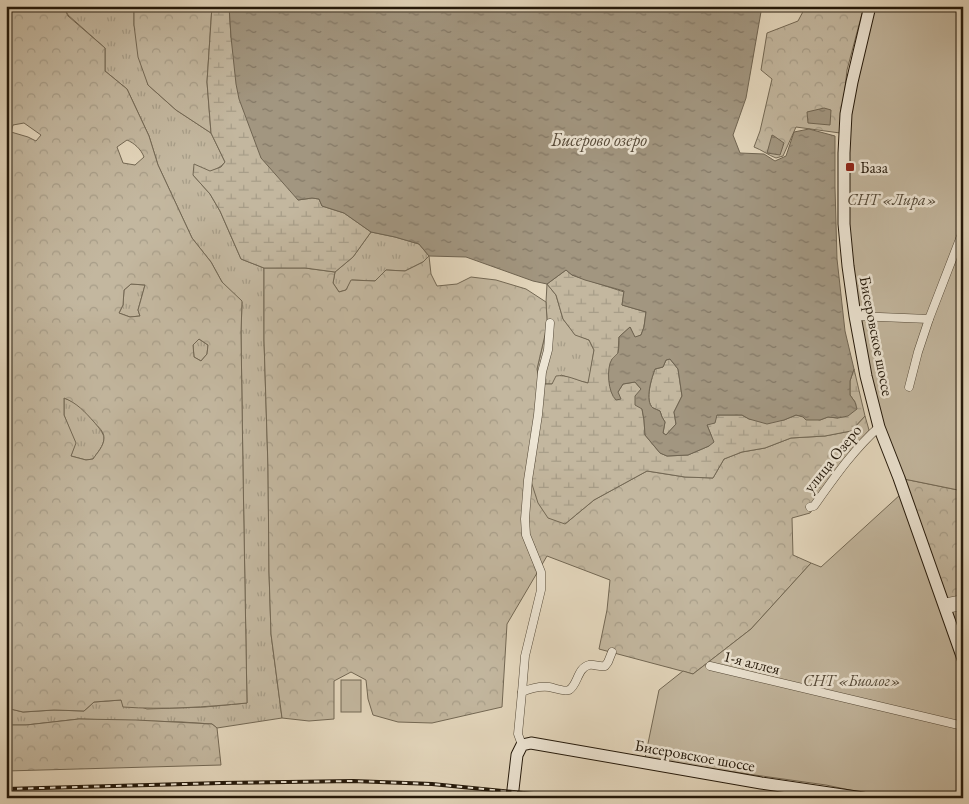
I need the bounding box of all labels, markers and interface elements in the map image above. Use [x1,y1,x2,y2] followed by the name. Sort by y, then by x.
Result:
[550,128,647,152] water label: Бисерово озеро
[860,157,889,178] place label: База
[844,161,856,173] marker: База
[847,189,937,210] park label: СНТ «Лира»
[855,274,898,398] street label: Бисеровское шоссе
[799,420,866,497] street label: улица Озеро
[721,645,782,680] street label: 1-я аллея
[803,670,901,691] park label: СНТ «Биолог»
[633,735,757,776] street label: Бисеровское шоссе

